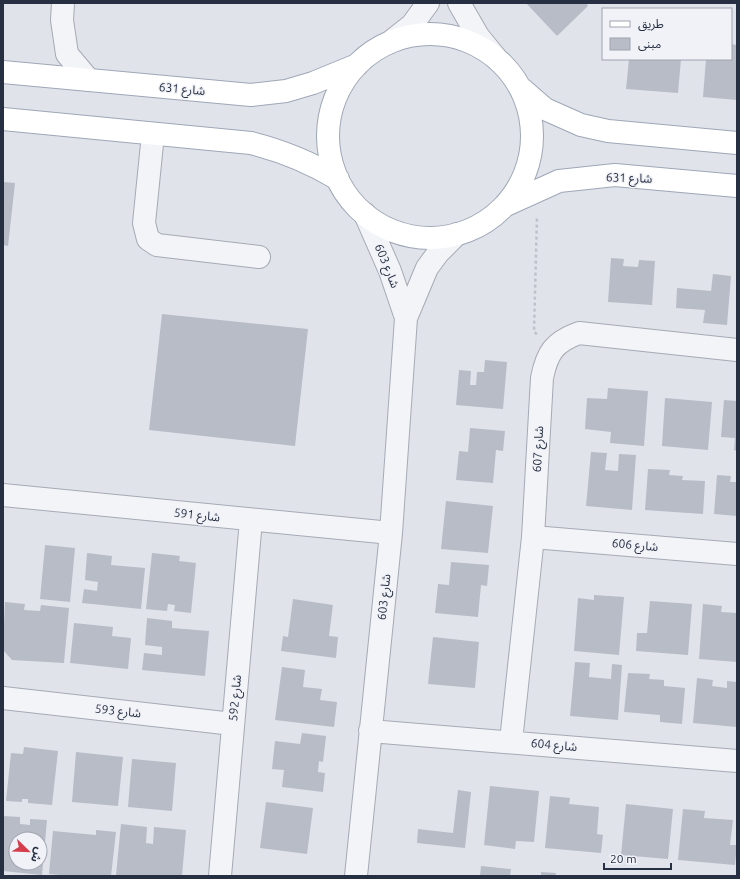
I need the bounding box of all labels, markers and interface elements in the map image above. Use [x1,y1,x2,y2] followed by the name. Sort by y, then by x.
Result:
[602,8,732,60] legend
[638,17,664,32] text: طريق
[638,37,661,51] text: مبنى
[158,80,206,100] street label: شارع 631
[605,170,652,188] street label: شارع 631
[370,242,402,291] street label: شارع 603
[530,425,548,473] street label: شارع 607
[173,506,221,526] street label: شارع 591
[611,536,659,556] street label: شارع 606
[375,573,395,621] street label: شارع 603
[226,674,246,722] street label: شارع 592
[94,702,142,722] street label: شارع 593
[530,736,578,756] street label: شارع 604
[8,831,48,871] north arrow
[28,845,46,864] text: ش
[604,845,671,871] scale bar
[610,852,637,865] text: 20 m

